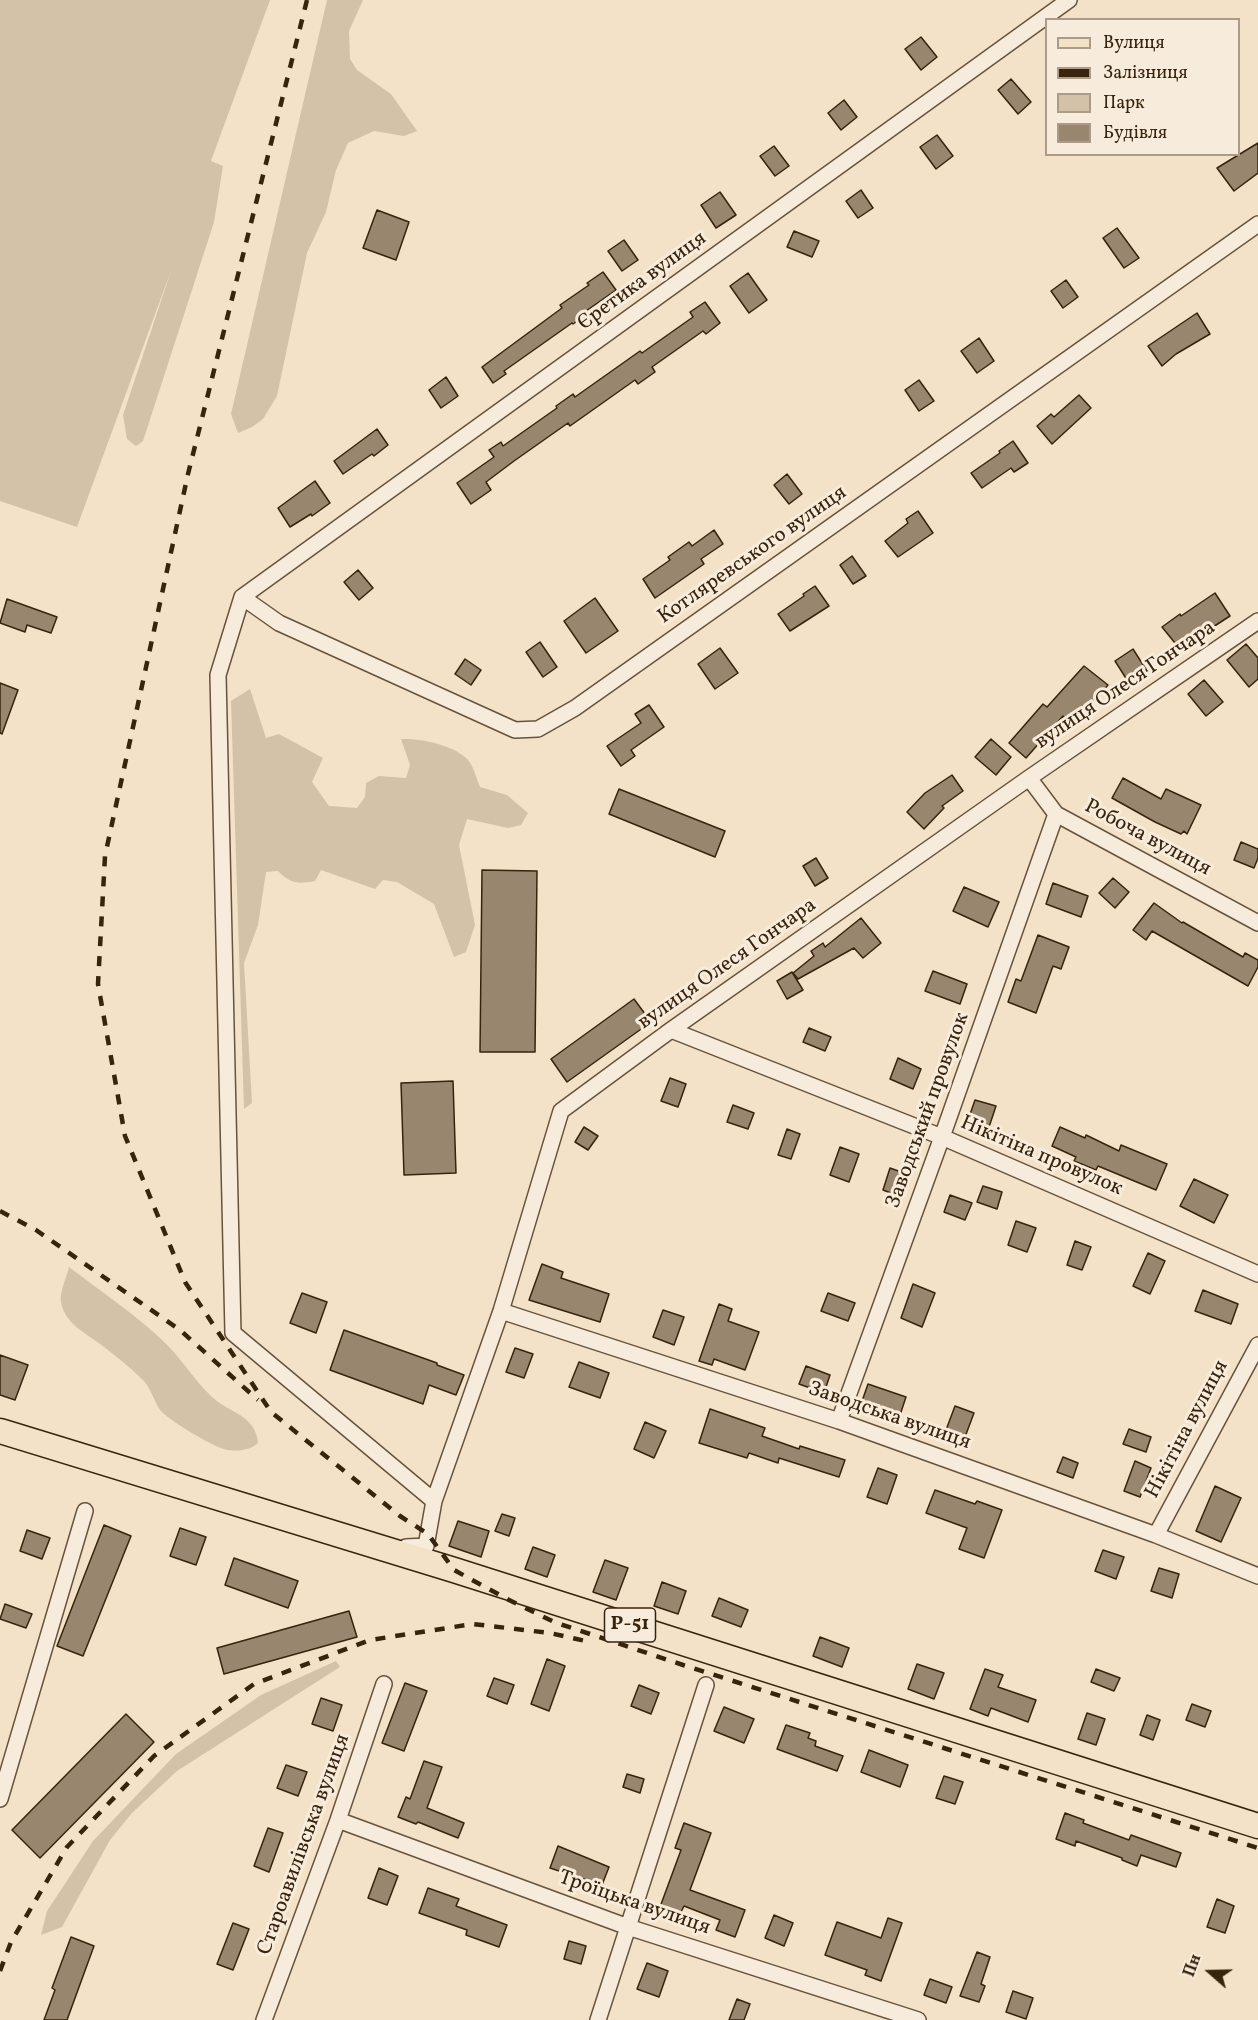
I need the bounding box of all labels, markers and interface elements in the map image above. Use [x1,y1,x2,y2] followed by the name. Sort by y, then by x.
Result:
[1045,18,1240,156] legend
[1103,31,1165,56] text: Вулиця
[1103,61,1188,86] text: Залізниця
[1103,91,1145,116] text: Парк
[1103,121,1167,146] text: Будівля
[574,227,712,337] street label: Єретика вулиця
[654,481,852,631] street label: Котляревського вулиця
[1031,616,1221,756] street label: вулиця Олеся Гончара
[1079,795,1215,883] street label: Робоча вулиця
[634,894,822,1036] street label: вулиця Олеся Гончара
[882,1010,976,1212] street label: Заводський провулок
[956,1111,1126,1203] street label: Нікітіна провулок
[1141,1357,1235,1503] street label: Нікітіна вулиця
[804,1377,974,1457] street label: Заводська вулиця
[604,1608,656,1642] road number: Р-51
[253,1731,357,1959] street label: Староавилівська вулиця
[555,1866,713,1942] street label: Троїцька вулиця
[1180,1942,1240,2002] north arrow
[1179,1951,1207,1980] text: Пн

